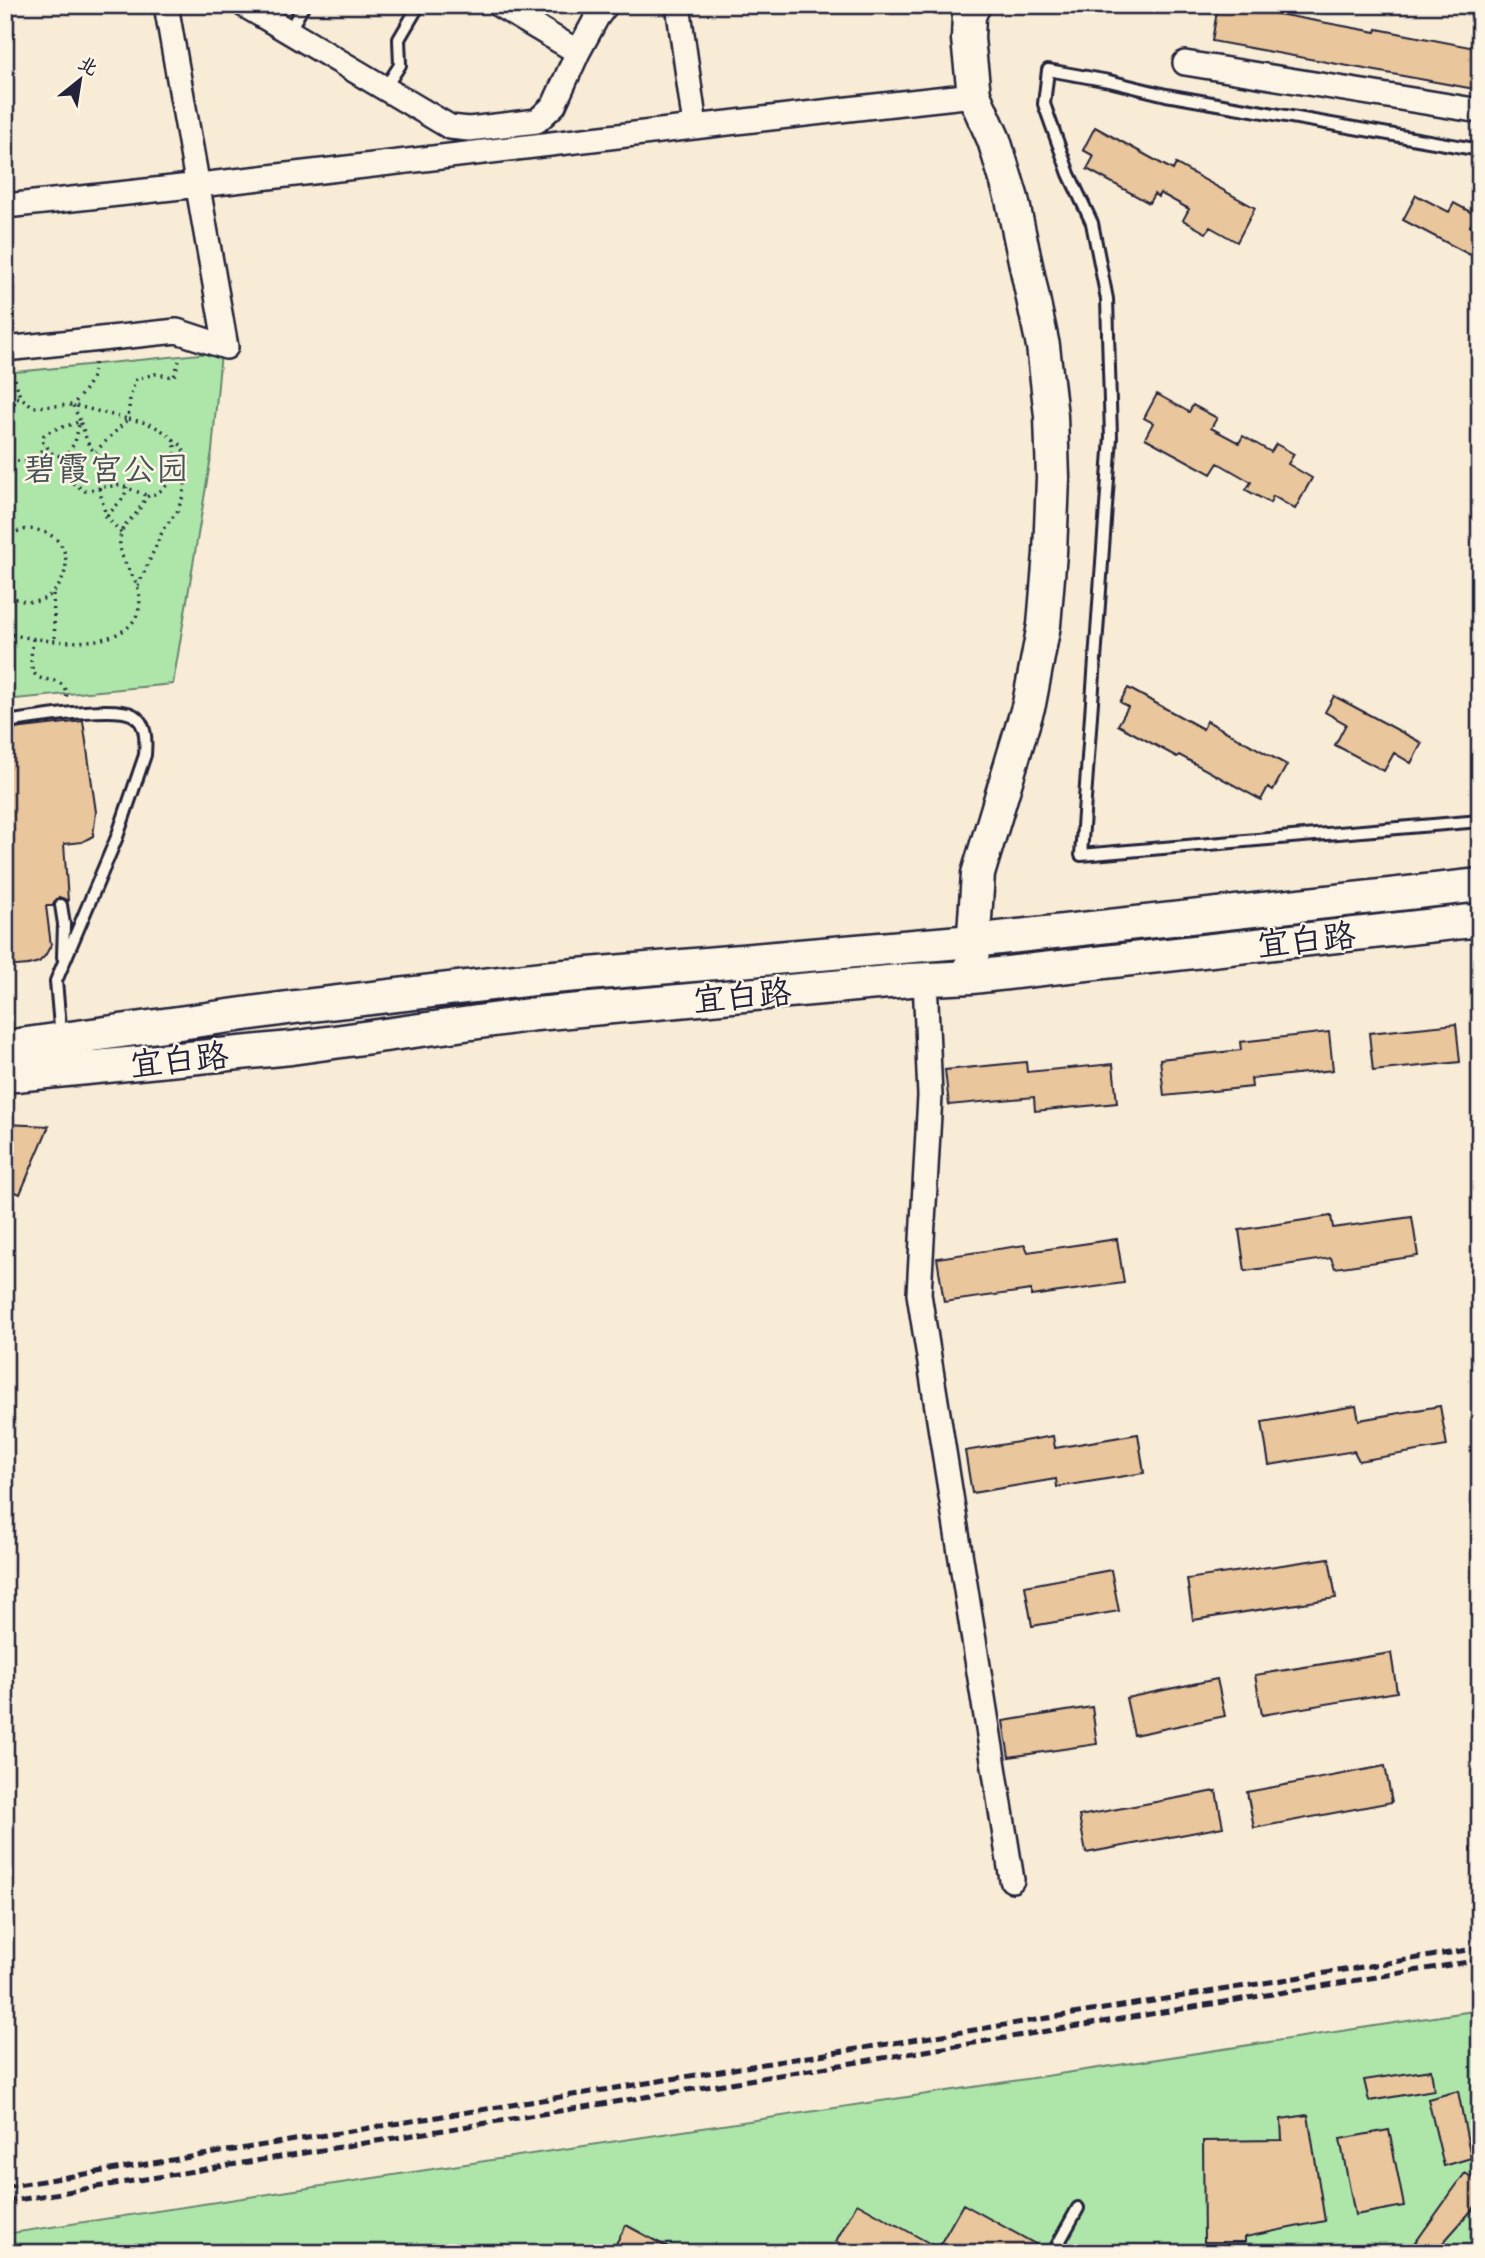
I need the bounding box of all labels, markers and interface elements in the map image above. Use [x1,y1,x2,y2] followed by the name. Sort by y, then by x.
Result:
[46,46,116,116] north arrow
[74,51,102,81] text: 北
[24,448,189,490] park label: 碧霞宫公园
[1255,914,1358,966] street label: 宜白路
[691,971,793,1021] street label: 宜白路
[128,1034,231,1086] street label: 宜白路

